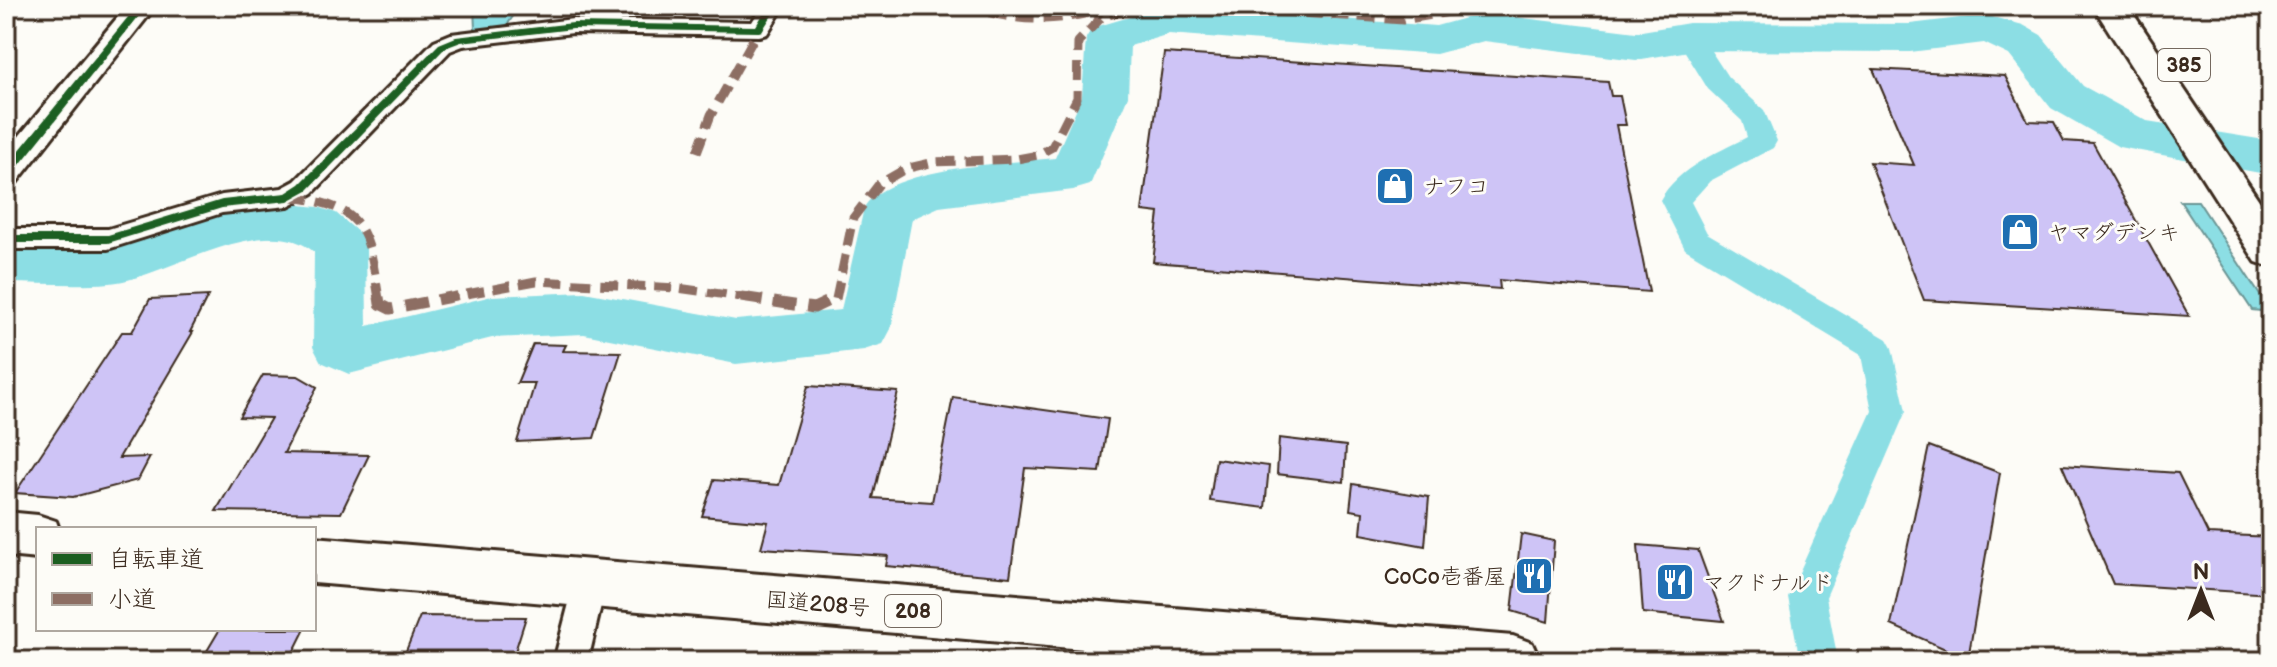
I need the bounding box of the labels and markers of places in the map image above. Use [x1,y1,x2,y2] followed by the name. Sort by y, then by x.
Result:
[1374,165,1416,207] shop icon: ナフコ
[1423,174,1489,201] place label: ナフコ
[1999,211,2041,253] shop icon: ヤマダデンキ
[2048,220,2180,247] place label: ヤマダデンキ
[1513,555,1555,597] restaurant icon: CoCo壱番屋
[1654,561,1696,603] restaurant icon: マクドナルド
[1384,564,1506,591] place label: CoCo壱番屋
[1703,570,1833,597] place label: マクドナルド

